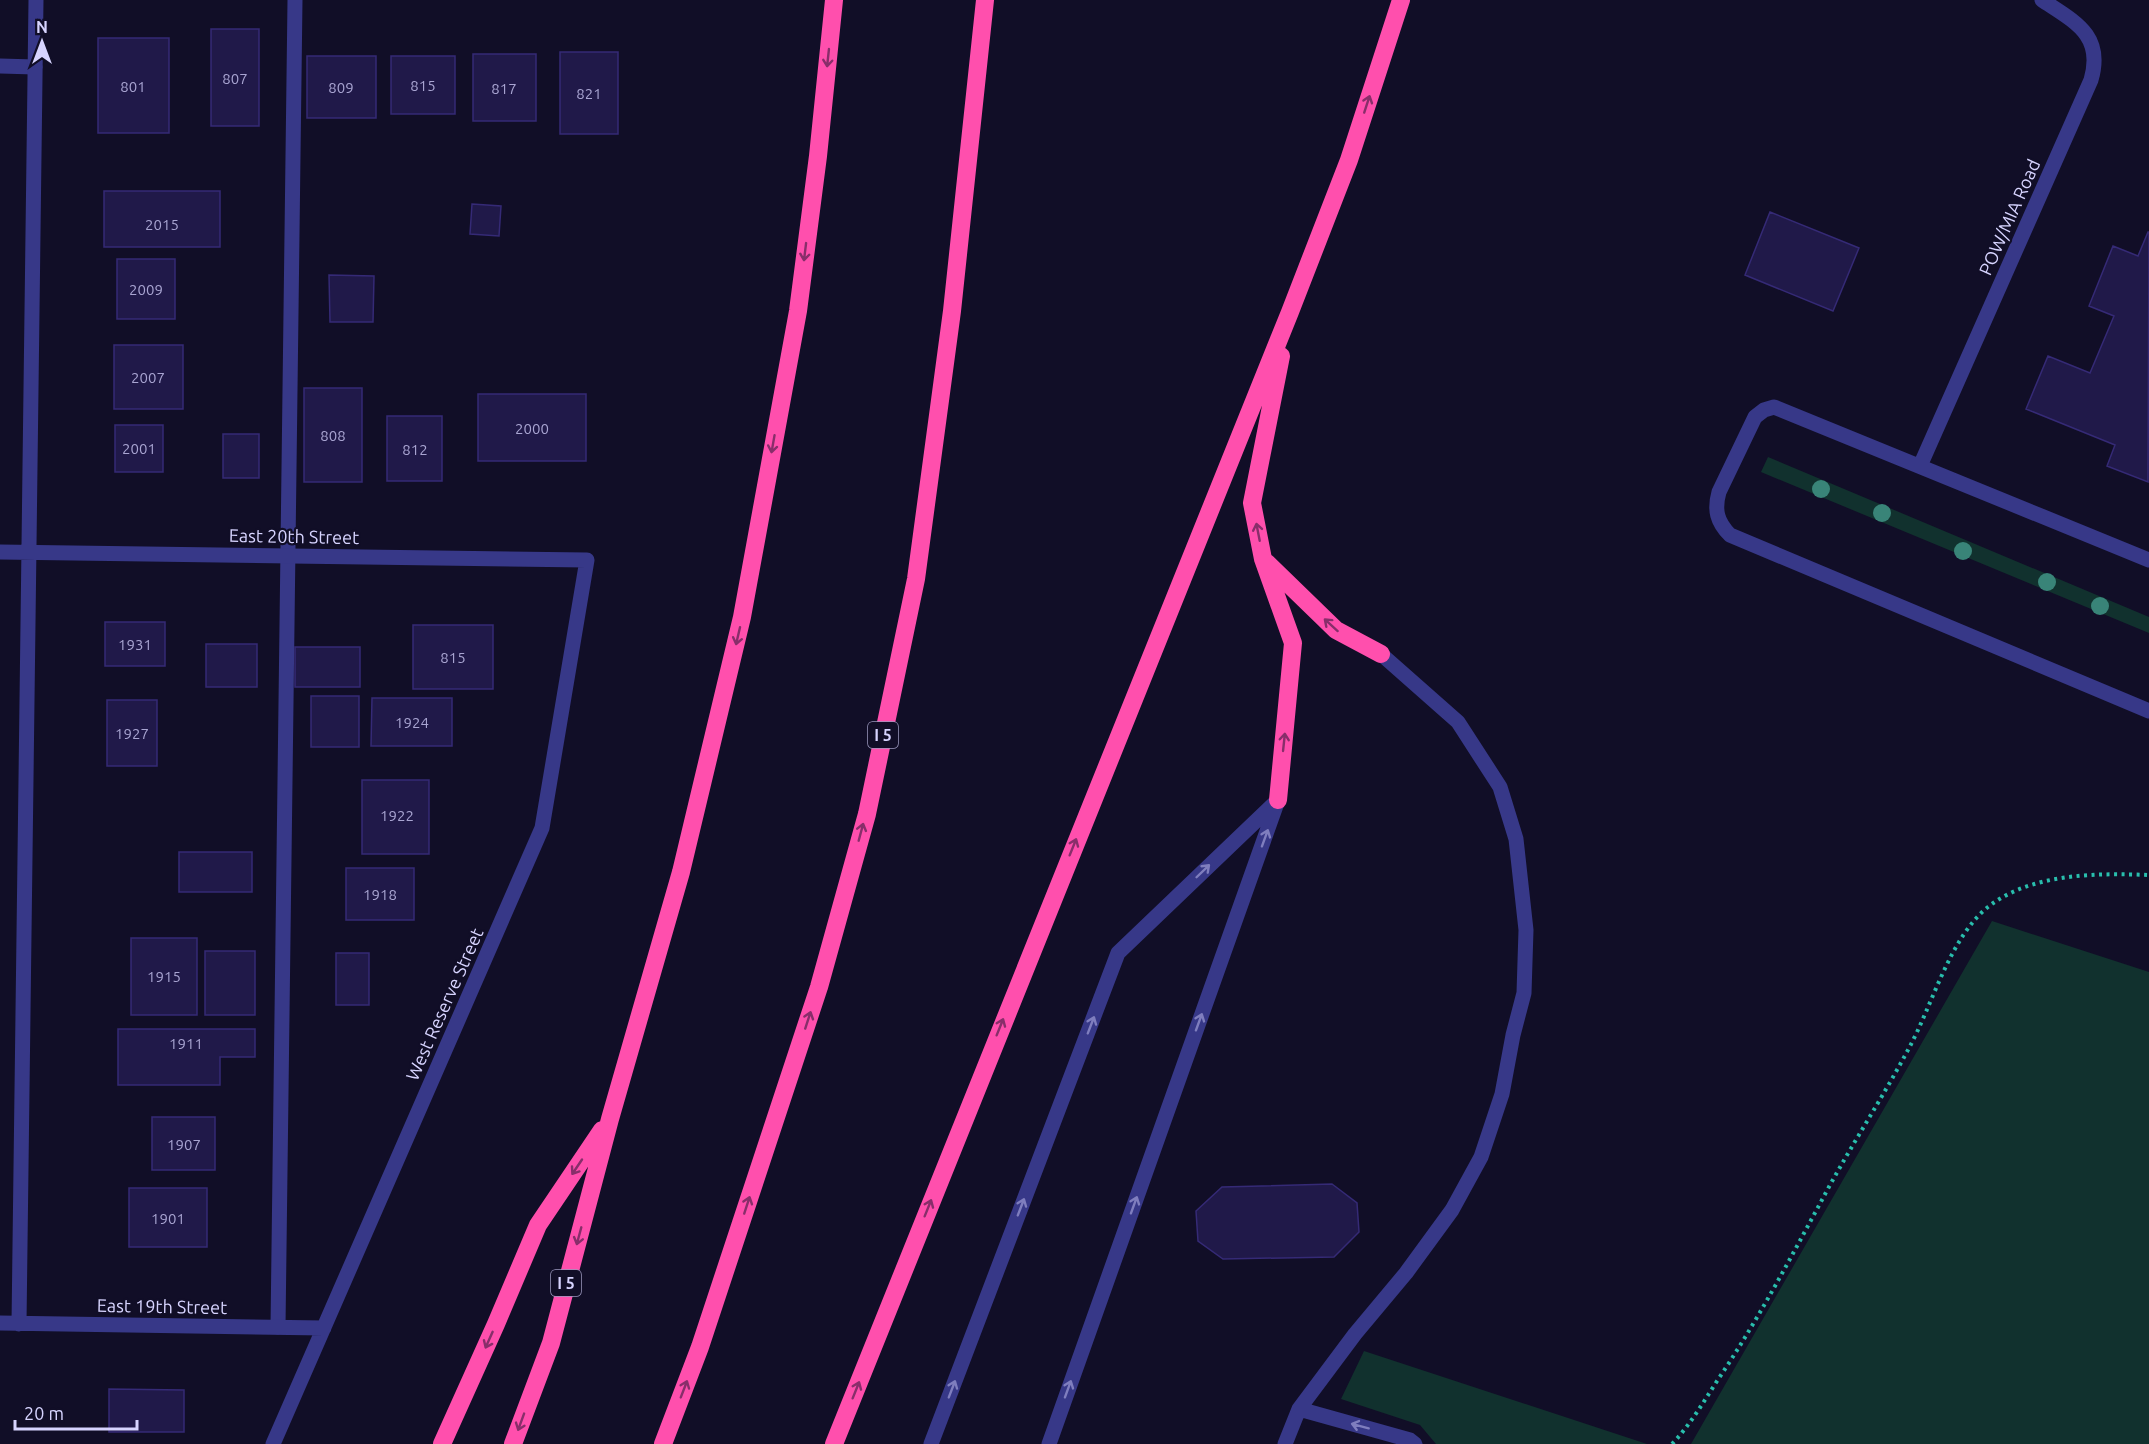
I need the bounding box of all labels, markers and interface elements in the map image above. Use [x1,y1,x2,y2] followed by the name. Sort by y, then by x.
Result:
[12,12,72,72] north arrow
[36,18,48,36] text: N
[822,48,833,68] one-way arrow
[222,70,248,87] house number: 807
[410,77,436,94] house number: 815
[120,78,146,95] house number: 801
[328,79,354,96] house number: 809
[491,80,517,97] house number: 817
[576,85,602,102] house number: 821
[1362,95,1373,114] one-way arrow
[1974,156,2044,278] street label: POW/MIA Road
[145,216,179,233] house number: 2015
[799,241,810,261] one-way arrow
[129,281,163,298] house number: 2009
[131,369,165,386] house number: 2007
[515,420,549,437] house number: 2000
[320,427,346,444] house number: 808
[767,434,778,453] one-way arrow
[122,440,156,457] house number: 2001
[402,441,428,458] house number: 812
[1252,523,1263,542] one-way arrow
[229,525,359,547] street label: East 20th Street
[1324,618,1339,632] one-way arrow
[731,626,743,645] one-way arrow
[118,636,152,653] house number: 1931
[440,649,466,666] house number: 815
[395,714,429,731] house number: 1924
[868,722,898,748] road number: I 5
[115,725,149,742] house number: 1927
[1279,732,1290,752] one-way arrow
[380,807,414,824] house number: 1922
[856,823,868,842] one-way arrow
[1260,829,1271,848] one-way arrow
[1069,838,1080,856] one-way arrow
[1196,864,1211,879] one-way arrow
[363,886,397,903] house number: 1918
[401,925,487,1083] street label: West Reserve Street
[147,968,181,985] house number: 1915
[803,1011,814,1030] one-way arrow
[1195,1013,1206,1031] one-way arrow
[1086,1016,1097,1035] one-way arrow
[995,1019,1006,1037] one-way arrow
[169,1035,203,1052] house number: 1911
[167,1136,201,1153] house number: 1907
[571,1159,583,1175] one-way arrow
[742,1196,753,1215] one-way arrow
[1129,1196,1140,1215] one-way arrow
[1017,1198,1028,1217] one-way arrow
[923,1200,934,1218] one-way arrow
[151,1210,185,1227] house number: 1901
[572,1226,584,1245] one-way arrow
[551,1270,581,1296] road number: I 5
[97,1295,227,1317] street label: East 19th Street
[482,1331,494,1349] one-way arrow
[679,1380,690,1399] one-way arrow
[1064,1380,1075,1399] one-way arrow
[851,1381,862,1399] one-way arrow
[947,1381,958,1399] one-way arrow
[15,1393,136,1431] scale bar
[24,1403,64,1423] text: 20 m
[515,1413,526,1431] one-way arrow
[1351,1420,1370,1431] one-way arrow

